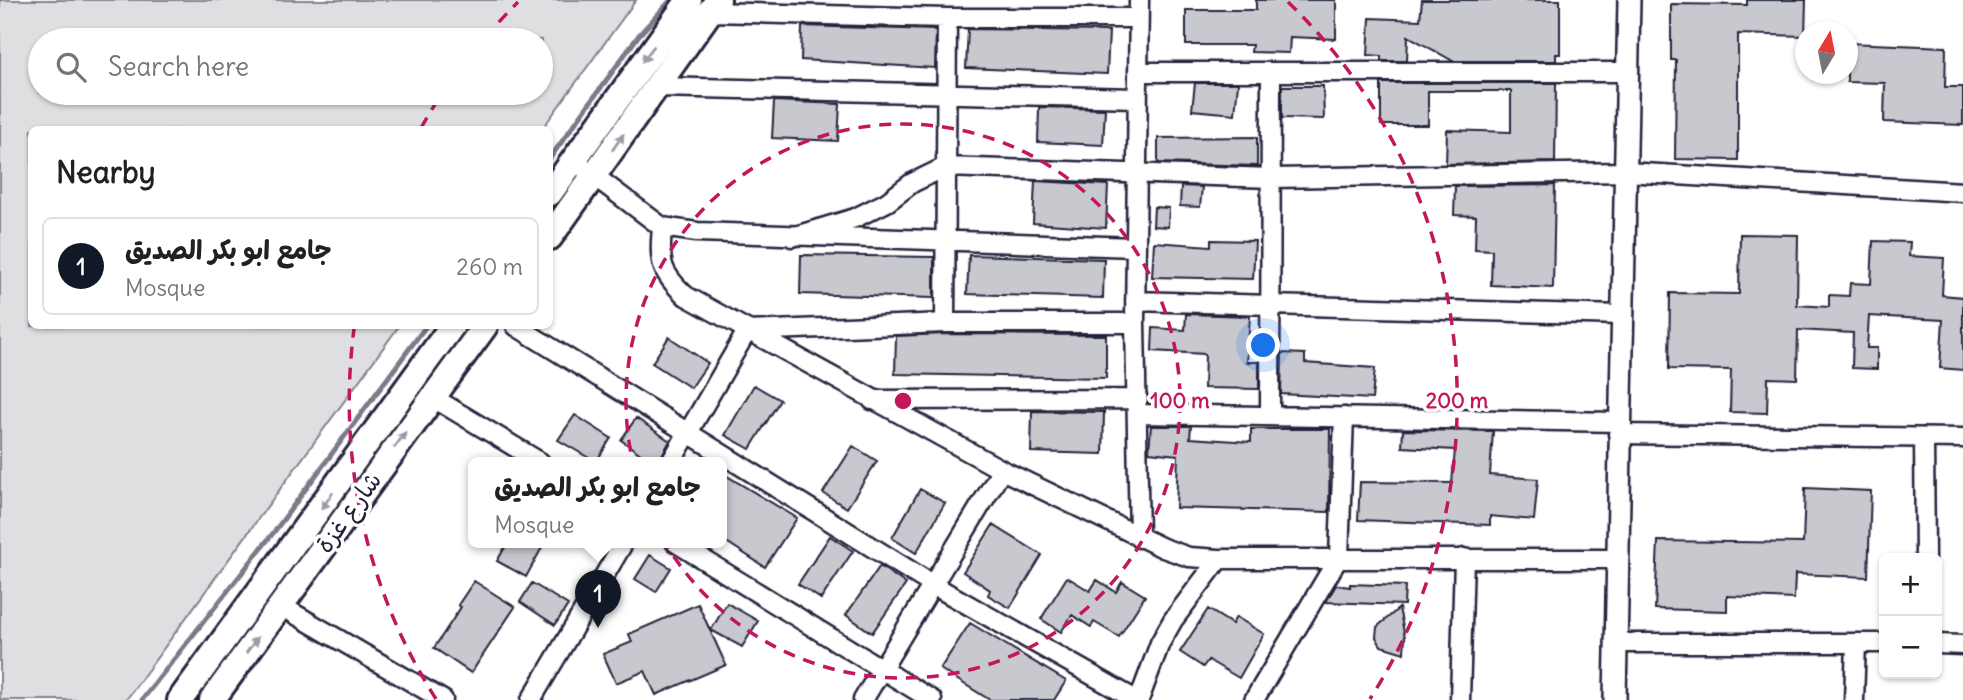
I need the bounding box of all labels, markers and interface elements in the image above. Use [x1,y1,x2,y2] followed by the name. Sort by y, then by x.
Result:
[1795,21,1858,84] north arrow
[28,28,553,105] search box
[641,45,655,63] one-way arrow
[52,48,90,86] icon: search
[108,50,249,83] text: Search here
[611,133,625,151] one-way arrow
[56,153,156,191] text: Nearby
[125,233,332,266] text: جامع ابو بكر الصديق
[76,252,86,281] text: 1
[456,252,523,281] text: 260 m
[125,273,205,302] text: Mosque
[1246,328,1280,362] your location
[1150,387,1210,414] text: 100 m
[1426,387,1489,414] text: 200 m
[891,389,915,413] centre of rings
[393,431,407,450] one-way arrow
[468,457,727,548] popup
[309,466,390,560] street label: شارع غزة
[494,470,701,503] text: جامع ابو بكر الصديق
[320,492,334,510] one-way arrow
[494,510,574,539] text: Mosque
[1879,553,1942,679] map controls
[1879,553,1942,616] button: +
[575,570,621,628] pin: 1
[1879,616,1942,679] button: −
[245,636,259,654] one-way arrow

